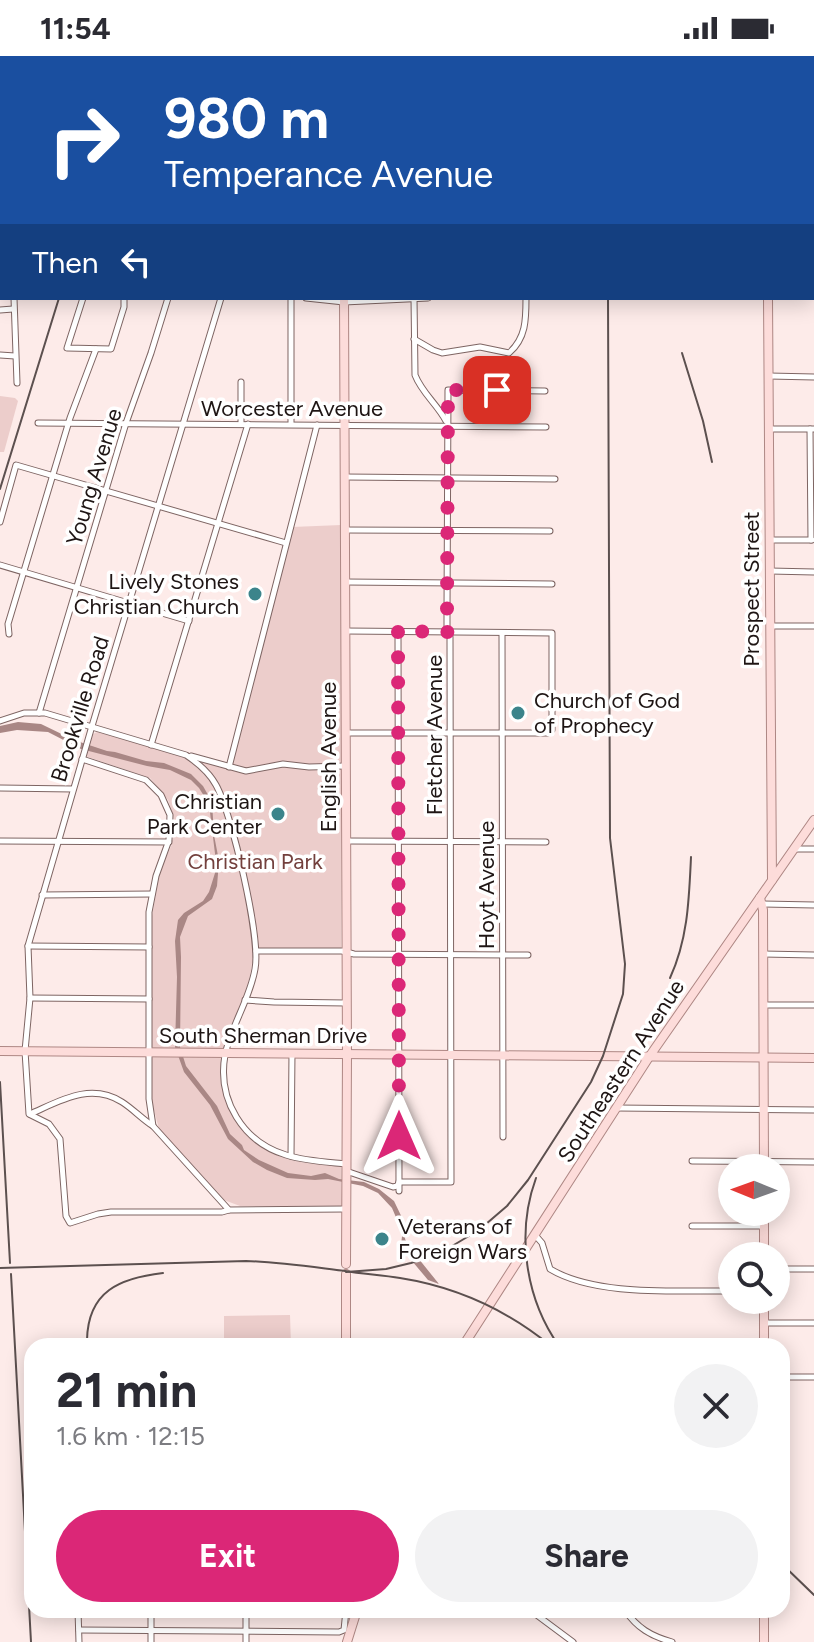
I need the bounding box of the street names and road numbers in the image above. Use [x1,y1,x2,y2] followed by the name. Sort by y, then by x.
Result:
[201,395,383,422] street label: Worcester Avenue
[60,405,128,549] street label: Young Avenue
[738,511,765,667] street label: Prospect Street
[45,633,115,785] street label: Brookville Road
[421,655,448,815] street label: Fletcher Avenue
[315,682,342,832] street label: English Avenue
[473,821,500,949] street label: Hoyt Avenue
[552,975,690,1167] street label: Southeastern Avenue
[159,1022,367,1049] street label: South Sherman Drive

